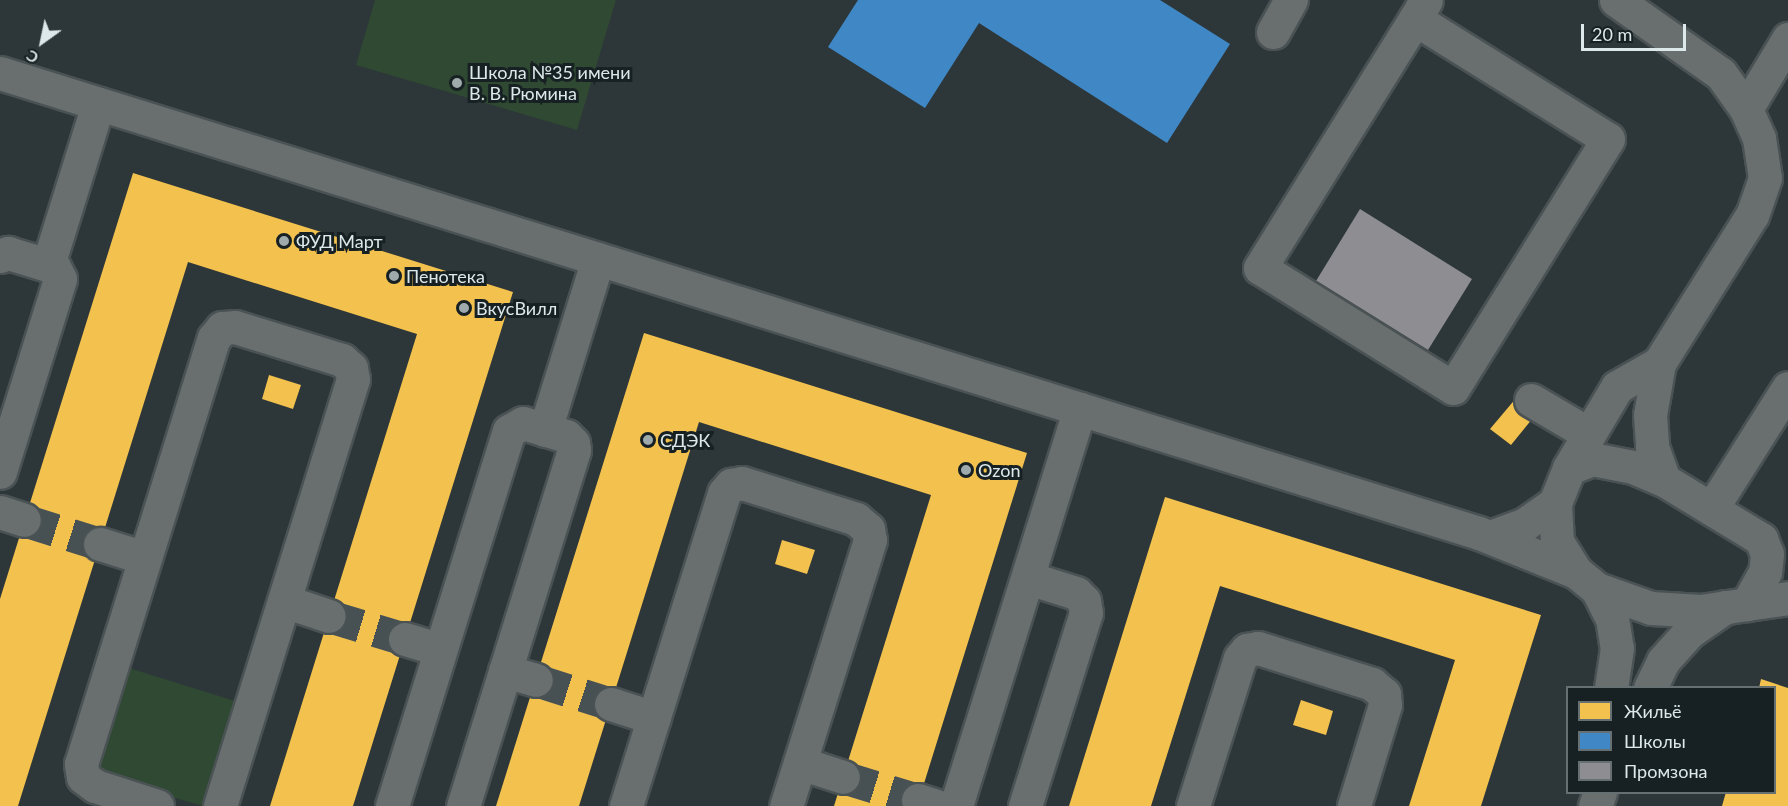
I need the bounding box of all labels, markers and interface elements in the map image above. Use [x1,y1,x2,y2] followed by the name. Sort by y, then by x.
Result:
[12,12,72,72] north arrow
[1584,12,1689,50] scale bar
[1592,23,1632,45] text: 20 m
[22,47,42,68] text: С
[469,62,631,104] place label: Школа №35 имени В. В. Рюмина
[450,76,464,90] marker: Школа №35 имени В. В. Рюмина
[296,230,383,252] place label: ФУД Март
[277,234,291,248] marker: ФУД Март
[406,265,485,287] place label: Пенотека
[387,269,401,283] marker: Пенотека
[476,297,557,319] place label: ВкусВилл
[457,301,471,315] marker: ВкусВилл
[660,429,710,451] place label: СДЭК
[641,433,655,447] marker: СДЭК
[978,459,1020,481] place label: Ozon
[959,463,973,477] marker: Ozon
[1566,686,1776,794] legend
[1624,700,1682,722] text: Жильё
[1624,730,1686,752] text: Школы
[1624,760,1707,782] text: Промзона

